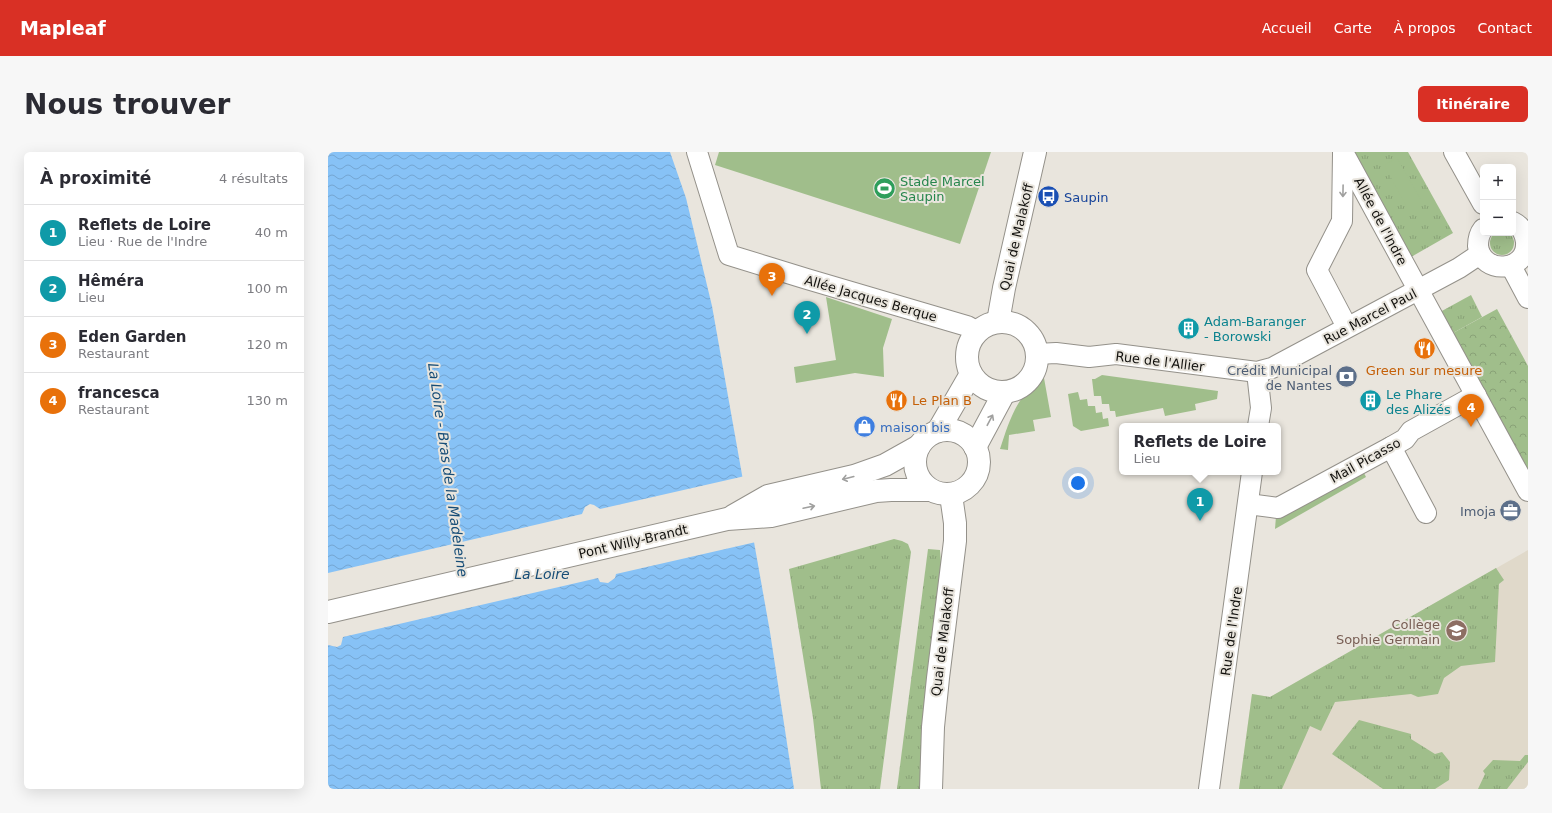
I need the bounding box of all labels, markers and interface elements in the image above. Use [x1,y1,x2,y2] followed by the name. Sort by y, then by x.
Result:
[20,17,106,39] text: Mapleaf
[1262,20,1312,36] text: Accueil
[1334,20,1372,36] text: Carte
[1394,20,1456,36] text: À propos
[1478,20,1532,36] text: Contact
[1418,86,1528,122] button: Itinéraire
[24,88,230,121] text: Nous trouver
[1480,164,1516,236] map controls
[1480,164,1516,200] button: +
[40,168,151,188] text: À proximité
[219,171,288,186] text: 4 résultats
[900,174,985,204] place label: Stade Marcel Saupin
[871,175,897,201] sports icon: Stade Marcel Saupin
[1351,175,1410,268] street label: Allée de l'Indre
[997,181,1036,292] street label: Quai de Malakoff
[1035,184,1061,210] bus stop icon: Saupin
[1339,184,1346,197] one-way arrow
[1064,190,1109,205] place label: Saupin
[1480,200,1516,236] button: −
[78,216,211,234] text: Reflets de Loire
[48,225,58,240] text: 1
[255,225,288,240] text: 40 m
[78,234,207,249] text: Lieu · Rue de l'Indre
[759,263,785,296] pin: 3
[78,272,144,290] text: Hêméra
[803,272,939,325] street label: Allée Jacques Berque
[48,281,58,296] text: 2
[246,281,288,296] text: 100 m
[1321,286,1419,347] street label: Rue Marcel Paul
[78,290,105,305] text: Lieu
[794,301,820,334] pin: 2
[1204,314,1306,344] place label: Adam-Baranger - Borowski
[1175,315,1201,341] building icon: Adam-Baranger - Borowski
[78,328,186,346] text: Eden Garden
[1411,335,1437,361] restaurant icon: Green sur mesure
[48,337,58,352] text: 3
[246,337,288,352] text: 120 m
[78,346,149,361] text: Restaurant
[1115,349,1206,374] street label: Rue de l'Allier
[425,362,471,578] water label: La Loire - Bras de la Madeleine
[1227,363,1332,393] place label: Crédit Municipal de Nantes
[1366,363,1482,378] place label: Green sur mesure
[1334,364,1360,390] bank icon: Crédit Municipal de Nantes
[78,384,160,402] text: francesca
[884,387,910,413] restaurant icon: Le Plan B
[1386,387,1451,417] place label: Le Phare des Alizés
[1357,388,1383,414] building icon: Le Phare des Alizés
[48,393,58,408] text: 4
[246,393,288,408] text: 130 m
[912,393,972,408] place label: Le Plan B
[1458,394,1484,427] pin: 4
[78,402,149,417] text: Restaurant
[852,414,878,440] shop icon: maison bis
[987,414,994,426] one-way arrow
[880,420,950,435] place label: maison bis
[1119,423,1281,475] popup
[1133,433,1267,451] text: Reflets de Loire
[1327,435,1403,486] street label: Mail Picasso
[1133,451,1161,466] text: Lieu
[1068,473,1088,493] your location
[842,474,855,482] one-way arrow
[1187,488,1213,521] pin: 1
[1498,498,1524,524] office icon: Imoja
[802,502,815,510] one-way arrow
[1460,504,1496,519] place label: Imoja
[577,522,689,561] street label: Pont Willy-Brandt
[514,566,570,582] water label: La Loire
[928,586,957,697] street label: Quai de Malakoff
[1218,586,1245,677] street label: Rue de l'Indre
[1336,617,1440,647] place label: Collège Sophie Germain
[1443,618,1469,644] school or university icon: Collège Sophie Germain

